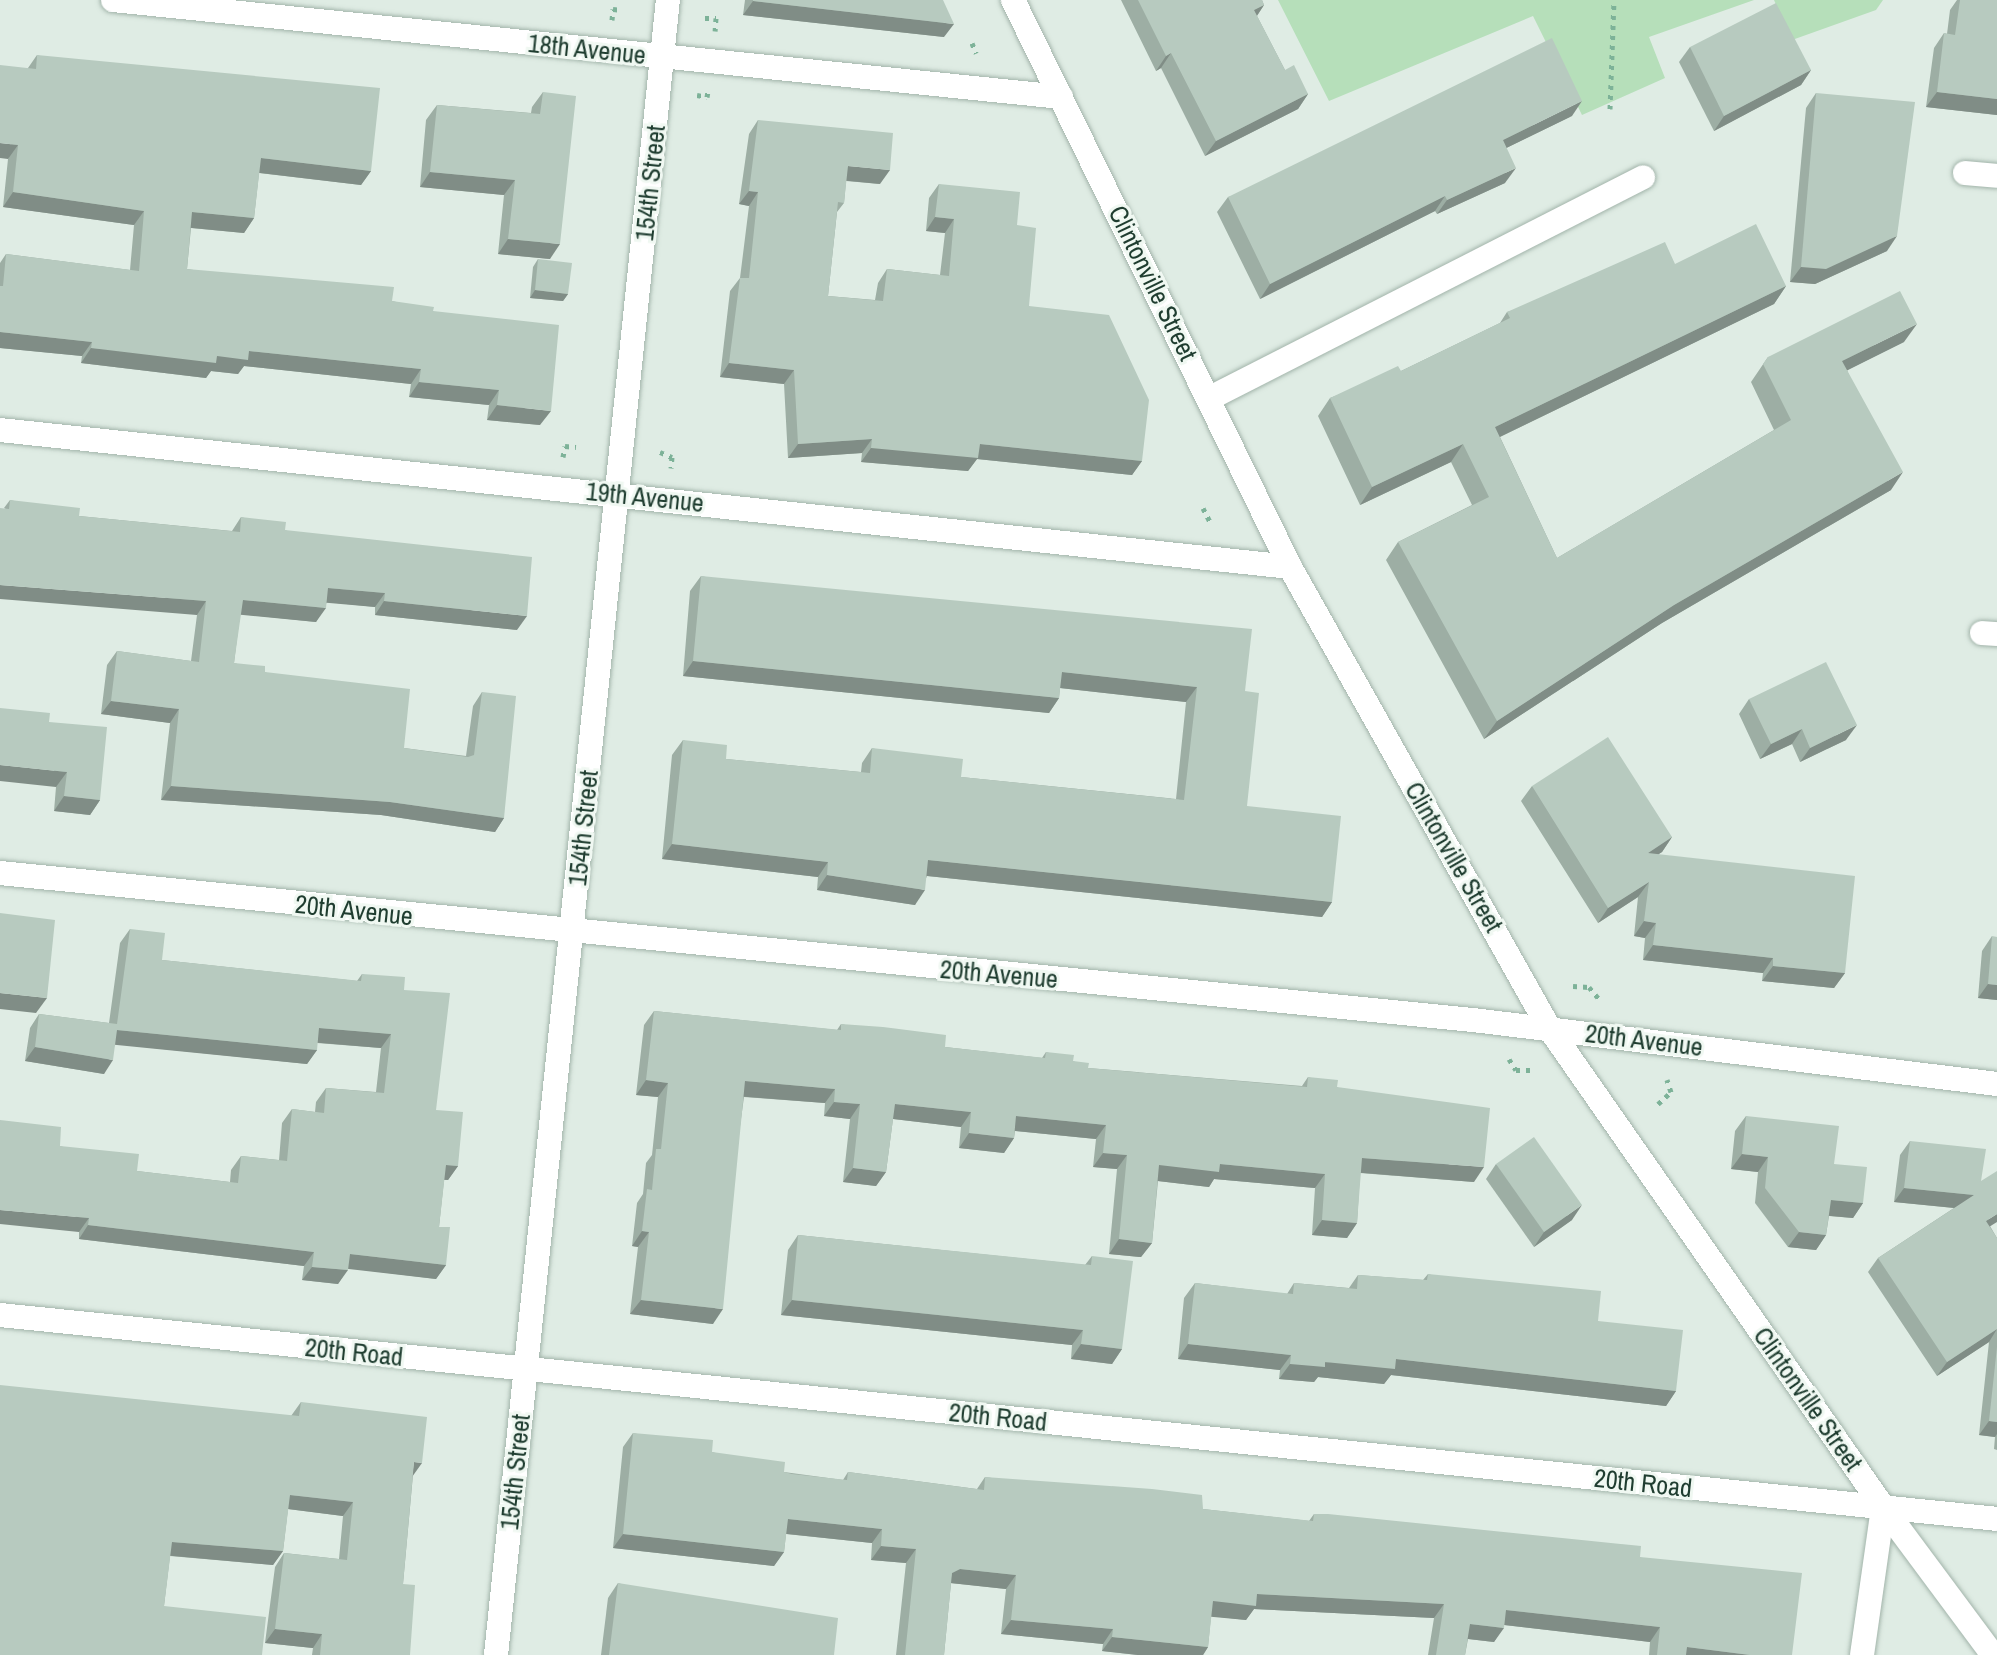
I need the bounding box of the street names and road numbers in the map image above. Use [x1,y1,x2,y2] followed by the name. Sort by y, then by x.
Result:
[526,27,648,71] street label: 18th Avenue
[628,124,672,242] street label: 154th Street
[1102,201,1204,365] street label: Clintonville Street
[584,475,706,519] street label: 19th Avenue
[561,769,605,887] street label: 154th Street
[1398,776,1510,938] street label: Clintonville Street
[293,888,415,932] street label: 20th Avenue
[938,953,1060,995] street label: 20th Avenue
[1583,1017,1705,1063] street label: 20th Avenue
[1747,1321,1869,1477] street label: Clintonville Street
[303,1331,405,1373] street label: 20th Road
[947,1396,1049,1438] street label: 20th Road
[493,1413,537,1531] street label: 154th Street
[1592,1462,1694,1504] street label: 20th Road

